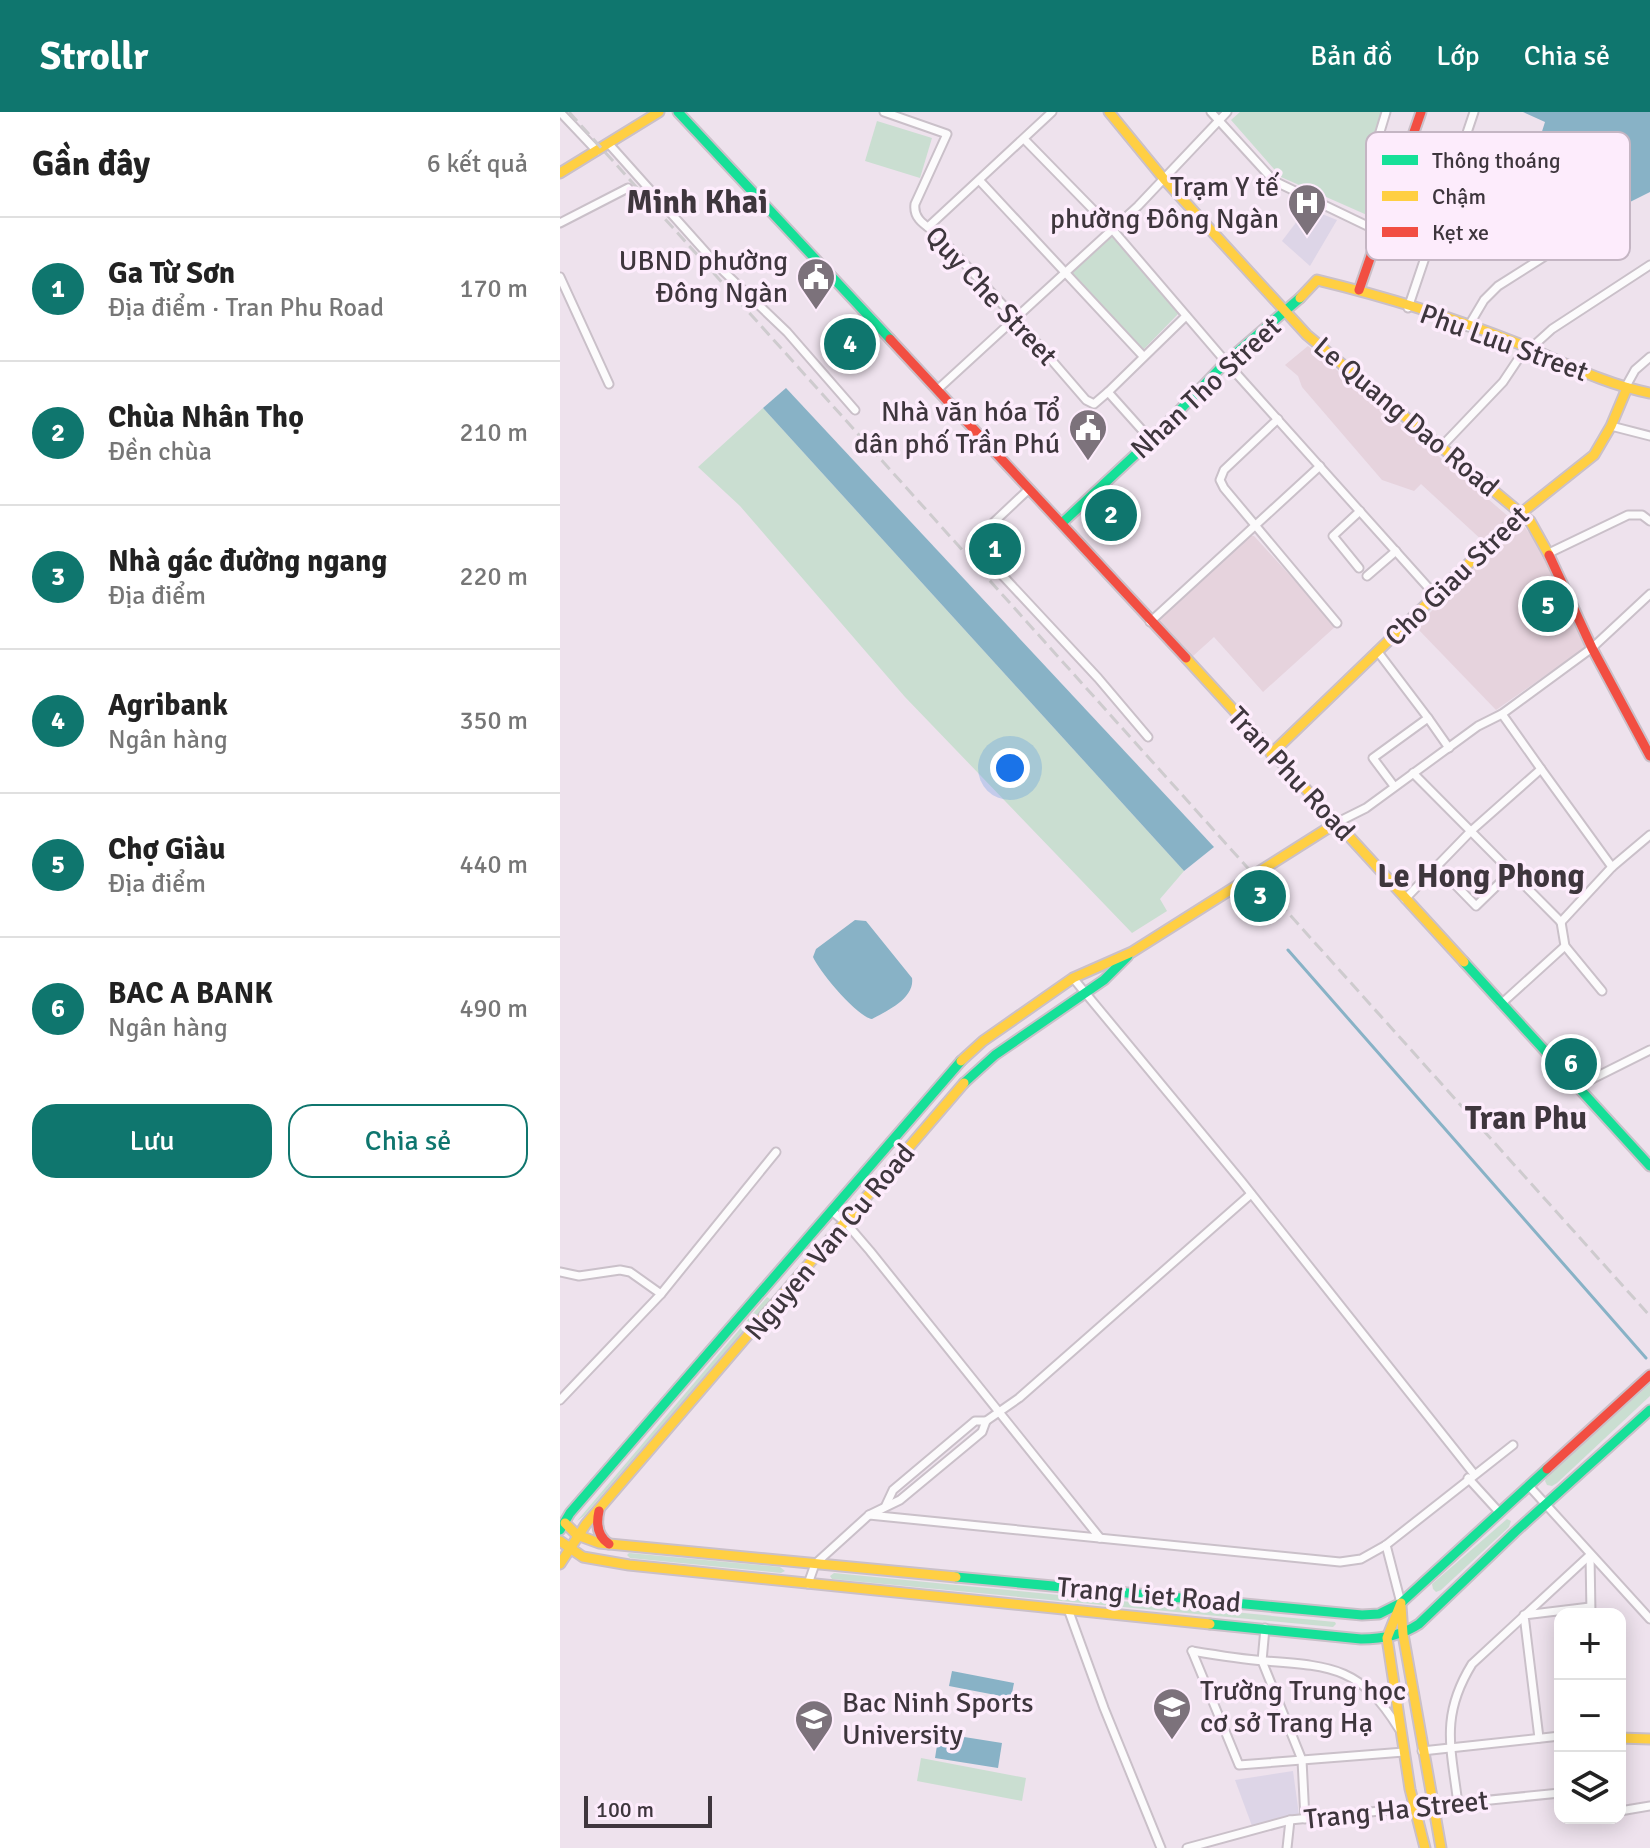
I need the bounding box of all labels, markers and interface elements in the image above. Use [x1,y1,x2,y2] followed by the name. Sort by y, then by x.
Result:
[40,33,148,80] text: Strollr
[1310,39,1392,73] text: Bản đồ
[1436,39,1480,73] text: Lớp
[1524,39,1610,73] text: Chia sẻ
[1366,132,1630,260] legend
[32,143,150,185] text: Gần đây
[1432,147,1561,174] text: Thông thoáng
[427,148,528,180] text: 6 kết quả
[1050,170,1280,236] place label: Trạm Y tế phường Đông Ngàn
[1286,182,1328,237] hospital icon: Trạm Y tế phường Đông Ngàn
[626,183,768,222] district label: Minh Khai
[1432,183,1486,210] text: Chậm
[918,219,1064,373] street label: Quy Che Street
[1432,219,1489,246] text: Kẹt xe
[619,244,788,310] place label: UBND phường Đông Ngàn
[108,255,235,292] text: Ga Từ Sơn
[795,256,837,311] public building icon: UBND phường Đông Ngàn
[51,273,65,305] text: 1
[459,273,528,305] text: 170 m
[108,292,384,324] text: Địa điểm · Tran Phu Road
[1415,297,1593,389] street label: Phu Luu Street
[1124,310,1288,466] street label: Nhan Tho Street
[824,314,876,374] pin: 4
[1307,330,1505,504] street label: Le Quang Dao Road
[854,395,1060,461] place label: Nhà văn hóa Tổ dân phố Trần Phú
[108,399,304,436] text: Chùa Nhân Thọ
[1067,407,1109,462] public building icon: Nhà văn hóa Tổ dân phố Trần Phú
[51,417,65,449] text: 2
[459,417,528,449] text: 210 m
[108,436,212,468] text: Đền chùa
[1085,485,1137,545] pin: 2
[1378,499,1536,653] street label: Cho Giau Street
[969,519,1021,579] pin: 1
[108,543,387,580] text: Nhà gác đường ngang
[51,561,65,593] text: 3
[459,561,528,593] text: 220 m
[1522,576,1574,636] pin: 5
[108,580,206,612] text: Địa điểm
[108,687,228,724] text: Agribank
[1220,700,1362,848] street label: Tran Phu Road
[51,705,65,737] text: 4
[459,705,528,737] text: 350 m
[108,724,228,756] text: Ngân hàng
[990,748,1030,788] your location
[108,831,225,868] text: Chợ Giàu
[51,849,65,881] text: 5
[459,849,528,881] text: 440 m
[1377,857,1585,896] district label: Le Hong Phong
[1234,866,1286,926] pin: 3
[108,868,206,900] text: Địa điểm
[108,975,273,1012] text: BAC A BANK
[51,993,65,1025] text: 6
[459,993,528,1025] text: 490 m
[108,1012,228,1044] text: Ngân hàng
[1545,1034,1597,1094] pin: 6
[1465,1099,1587,1138] district label: Tran Phu
[32,1104,272,1178] button: Lưu
[288,1104,528,1178] button: Chia sẻ
[738,1137,922,1347] street label: Nguyen Van Cu Road
[1056,1570,1242,1620] street label: Trang Liet Road
[1554,1608,1626,1824] map controls
[1554,1608,1626,1680] button: +
[1200,1674,1406,1740] place label: Trường Trung học cơ sở Trang Hạ
[1554,1680,1626,1752] button: −
[842,1686,1034,1752] place label: Bac Ninh Sports University
[1151,1686,1193,1741] school or university icon: Trường Trung học cơ sở Trang Hạ
[793,1698,835,1753] school or university icon: Bac Ninh Sports University
[1554,1752,1626,1824] button: layers
[1302,1783,1490,1837] street label: Trang Ha Street
[584,1792,712,1828] scale bar
[596,1796,654,1823] text: 100 m

